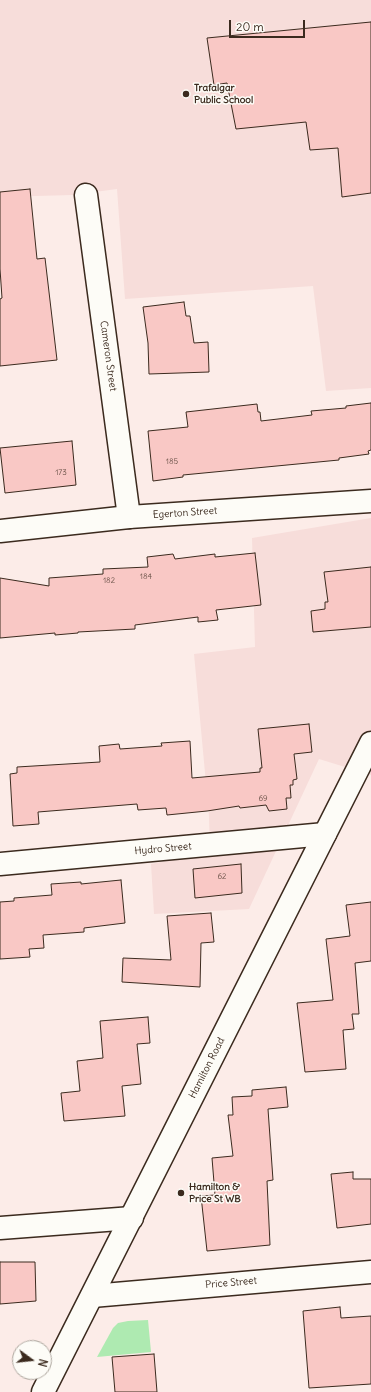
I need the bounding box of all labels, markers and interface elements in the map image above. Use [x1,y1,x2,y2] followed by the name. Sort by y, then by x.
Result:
[231,12,307,38] scale bar
[236,19,264,34] text: 20 m
[194,82,253,106] place label: Trafalgar Public School
[181,89,191,99] marker: Trafalgar Public School
[97,320,119,392] street label: Cameron Street
[166,457,178,467] house number: 185
[55,468,67,478] house number: 173
[152,505,218,521] street label: Egerton Street
[140,572,152,582] house number: 184
[103,576,115,586] house number: 182
[258,794,268,804] house number: 69
[134,841,192,857] street label: Hydro Street
[218,872,226,882] house number: 62
[187,1036,227,1100] street label: Hamilton Road
[189,1181,241,1204] place label: Hamilton & Price St WB
[176,1188,186,1198] marker: Hamilton & Price St WB
[205,1275,257,1291] street label: Price Street
[12,1340,52,1380] north arrow
[35,1357,50,1368] text: N

